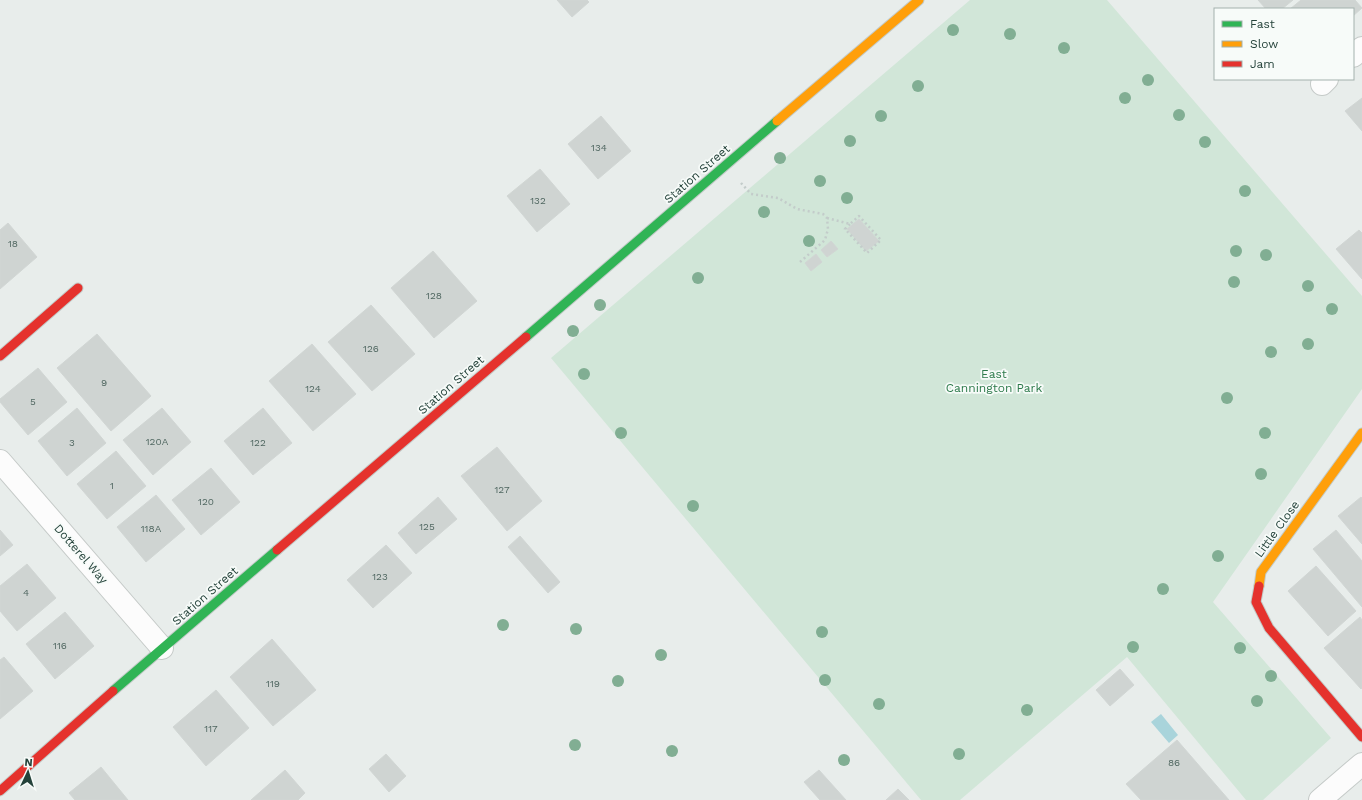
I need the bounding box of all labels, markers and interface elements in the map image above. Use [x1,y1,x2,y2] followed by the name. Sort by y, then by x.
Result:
[1214,8,1354,80] legend
[1250,17,1275,31] text: Fast
[1250,37,1278,51] text: Slow
[1250,57,1275,71] text: Jam
[591,142,607,153] house number: 134
[661,142,733,206] street label: Station Street
[530,195,546,206] house number: 132
[8,238,18,249] house number: 18
[426,290,442,301] house number: 128
[363,343,379,354] house number: 126
[415,353,487,417] street label: Station Street
[946,367,1042,395] park label: East Cannington Park
[101,377,107,388] house number: 9
[305,383,321,394] house number: 124
[30,396,36,407] house number: 5
[146,436,169,447] house number: 120A
[69,437,75,448] house number: 3
[250,437,266,448] house number: 122
[110,480,114,491] house number: 1
[494,484,510,495] house number: 127
[198,496,214,507] house number: 120
[1252,498,1302,560] street label: Little Close
[51,521,111,587] street label: Dotterel Way
[419,521,435,532] house number: 125
[141,523,162,534] house number: 118A
[169,564,241,628] street label: Station Street
[372,571,388,582] house number: 123
[23,587,29,598] house number: 4
[53,640,67,651] house number: 116
[266,678,280,689] house number: 119
[204,723,218,734] house number: 117
[8,752,48,792] north arrow
[24,756,33,769] text: N
[1168,757,1180,768] house number: 86

